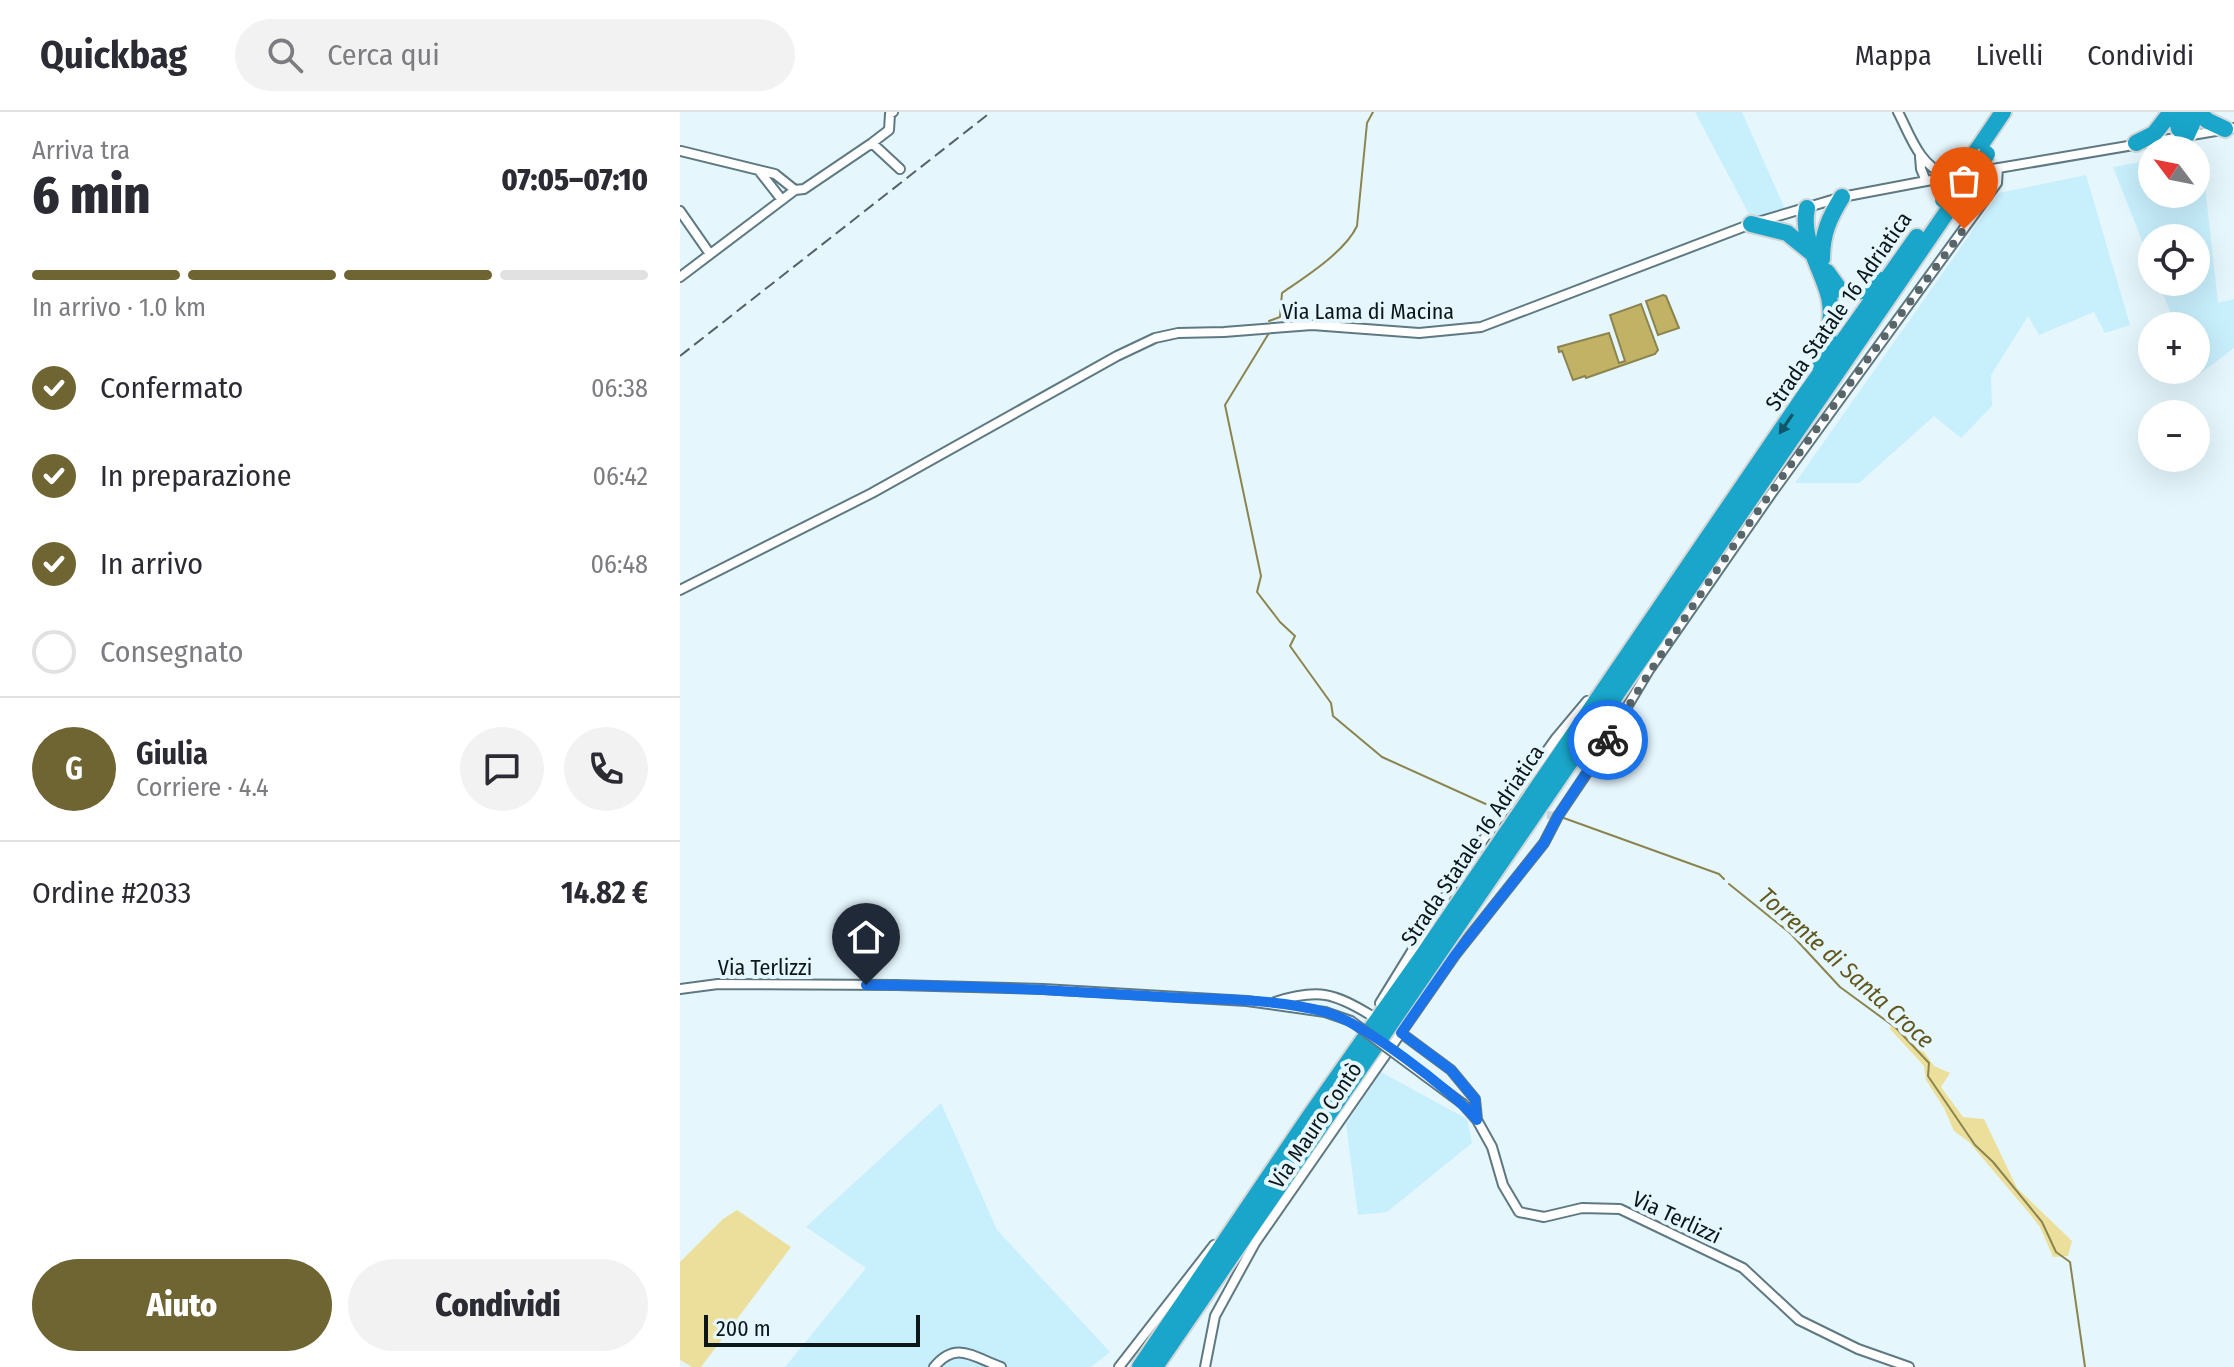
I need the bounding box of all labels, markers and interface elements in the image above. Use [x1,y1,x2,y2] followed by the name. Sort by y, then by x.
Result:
[235,19,795,91] search box
[40,32,187,78] text: Quickbag
[263,33,307,77] icon: search
[327,37,440,73] text: Cerca qui
[1855,39,1932,72] text: Mappa
[1976,39,2043,72] text: Livelli
[2087,39,2194,72] text: Condividi
[32,135,130,166] text: Arriva tra
[2138,136,2210,208] north arrow
[2138,136,2210,472] map controls
[1930,147,1998,229] pin
[1942,159,1986,203] icon: bag
[501,162,648,198] text: 07:05–07:10
[32,164,150,227] text: 6 min
[1760,207,1917,416] street label: Strada Statale 16 Adriatica
[2138,224,2210,296] button: locate
[32,292,206,323] text: In arrivo · 1.0 km
[1282,298,1454,325] street label: Via Lama di Macina
[2138,312,2210,384] button: +
[32,366,76,410] icon: check
[100,370,243,406] text: Confermato
[591,373,648,404] text: 06:38
[2138,400,2210,472] button: −
[1778,413,1793,434] one-way arrow
[32,454,76,498] icon: check
[100,458,292,494] text: In preparazione
[592,461,648,492] text: 06:42
[32,542,76,586] icon: check
[100,546,203,582] text: In arrivo
[591,549,648,580] text: 06:48
[100,634,244,670] text: Consegnato
[1568,700,1648,780] courier
[1586,718,1630,762] icon: bike
[460,727,544,811] button: chat
[564,727,648,811] button: phone
[136,736,208,772] text: Giulia
[1395,740,1550,951] street label: Strada Statale 16 Adriatica
[65,751,83,787] text: G
[136,772,269,803] text: Corriere · 4.4
[32,875,191,911] text: Ordine #2033
[561,875,648,911] text: 14.82 €
[1753,882,1939,1054] water label: Torrente di Santa Croce
[832,903,900,985] pin
[844,915,888,959] icon: home
[718,954,812,981] street label: Via Terlizzi
[1263,1057,1368,1194] street label: Via Mauro Contò
[1628,1185,1725,1250] street label: Via Terlizzi
[32,1259,332,1351] button: Aiuto
[348,1259,648,1351] button: Condividi
[704,1311,920,1347] scale bar
[716,1315,771,1342] text: 200 m

